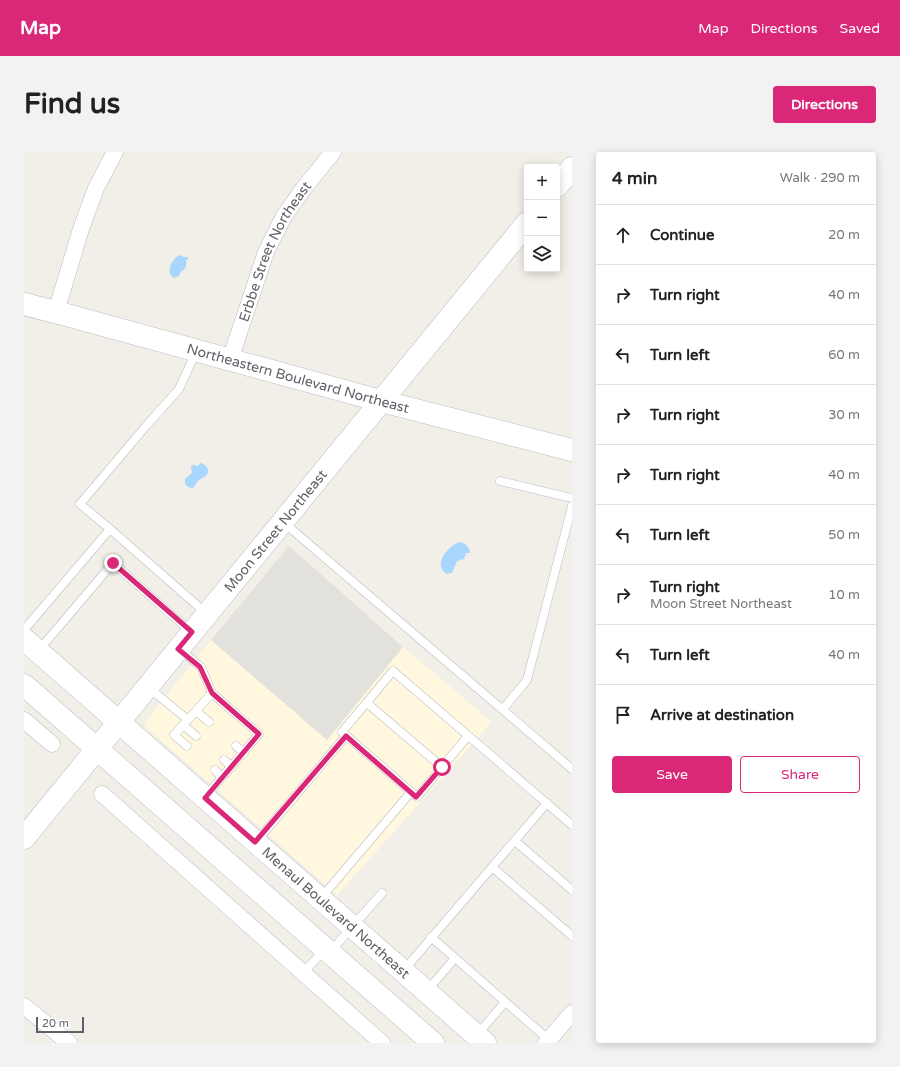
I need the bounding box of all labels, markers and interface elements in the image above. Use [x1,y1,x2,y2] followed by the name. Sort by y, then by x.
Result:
[20,17,61,39] text: Map
[698,20,729,37] text: Map
[751,20,818,37] text: Directions
[840,20,880,37] text: Saved
[773,86,876,123] button: Directions
[24,87,120,121] text: Find us
[524,164,560,272] map controls
[524,164,560,200] button: +
[612,168,657,189] text: 4 min
[780,170,860,186] text: Walk · 290 m
[235,177,315,324] street label: Erbbe Street Northeast
[524,200,560,236] button: −
[612,224,634,246] icon: ahead
[650,226,714,244] text: Continue
[828,227,860,243] text: 20 m
[524,236,560,272] button: layers
[612,284,634,306] icon: right
[650,286,720,304] text: Turn right
[828,287,860,303] text: 40 m
[185,340,412,417] street label: Northeastern Boulevard Northeast
[612,344,634,366] icon: left
[650,346,710,364] text: Turn left
[828,347,860,363] text: 60 m
[612,404,634,426] icon: right
[650,406,720,424] text: Turn right
[828,407,860,423] text: 30 m
[612,464,634,486] icon: right
[220,466,331,595] street label: Moon Street Northeast
[650,466,720,484] text: Turn right
[828,467,860,483] text: 40 m
[612,524,634,546] icon: left
[650,526,710,544] text: Turn left
[828,527,860,543] text: 50 m
[104,554,122,572] route end
[650,578,720,596] text: Turn right
[612,584,634,606] icon: right
[828,587,860,603] text: 10 m
[650,596,792,612] text: Moon Street Northeast
[612,644,634,666] icon: left
[650,646,710,664] text: Turn left
[828,647,860,663] text: 40 m
[612,704,634,726] icon: arrive
[650,706,794,724] text: Arrive at destination
[612,756,732,793] button: Save
[740,756,860,793] button: Share
[433,758,451,776] route start
[259,843,414,982] street label: Menaul Boulevard Northeast
[36,1015,84,1034] scale bar
[42,1017,69,1030] text: 20 m

